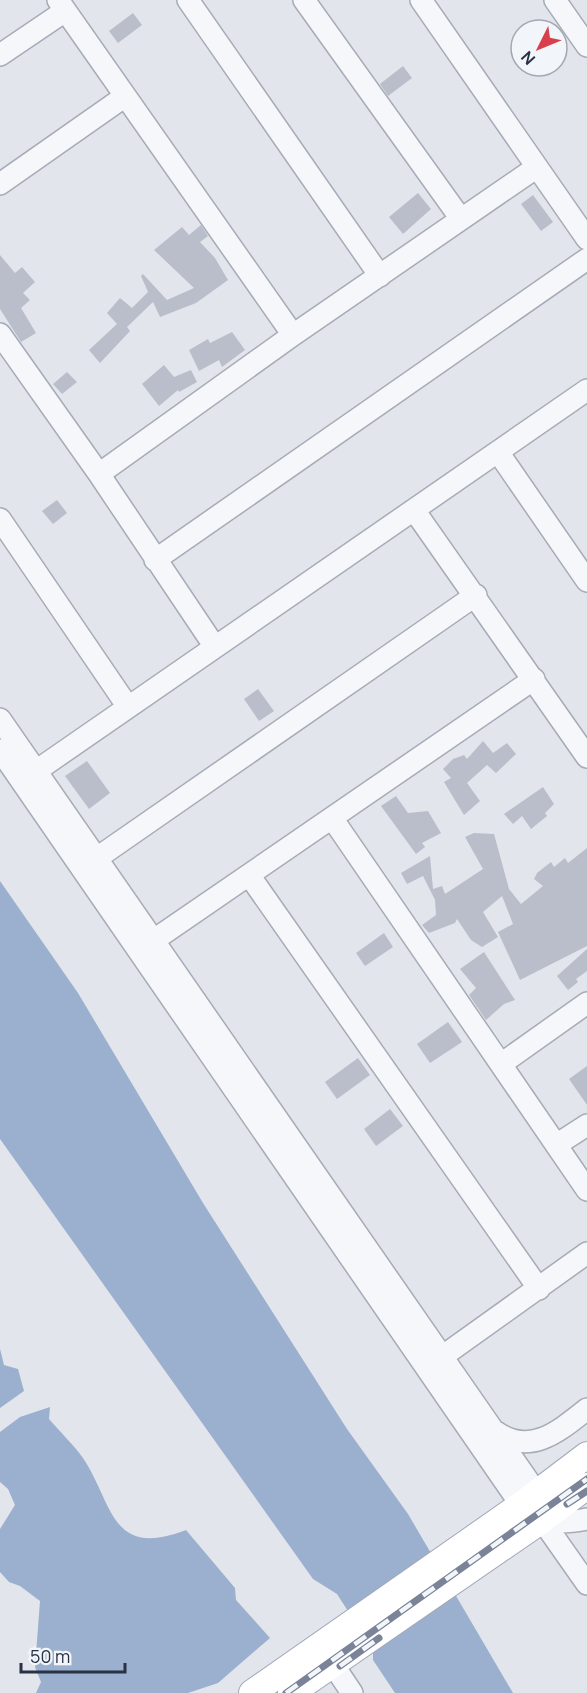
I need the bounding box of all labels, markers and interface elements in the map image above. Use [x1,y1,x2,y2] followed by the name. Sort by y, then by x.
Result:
[509,18,569,78] north arrow
[516,47,540,70] text: N
[21,1636,124,1674] scale bar
[30,1644,70,1668] text: 50 m

